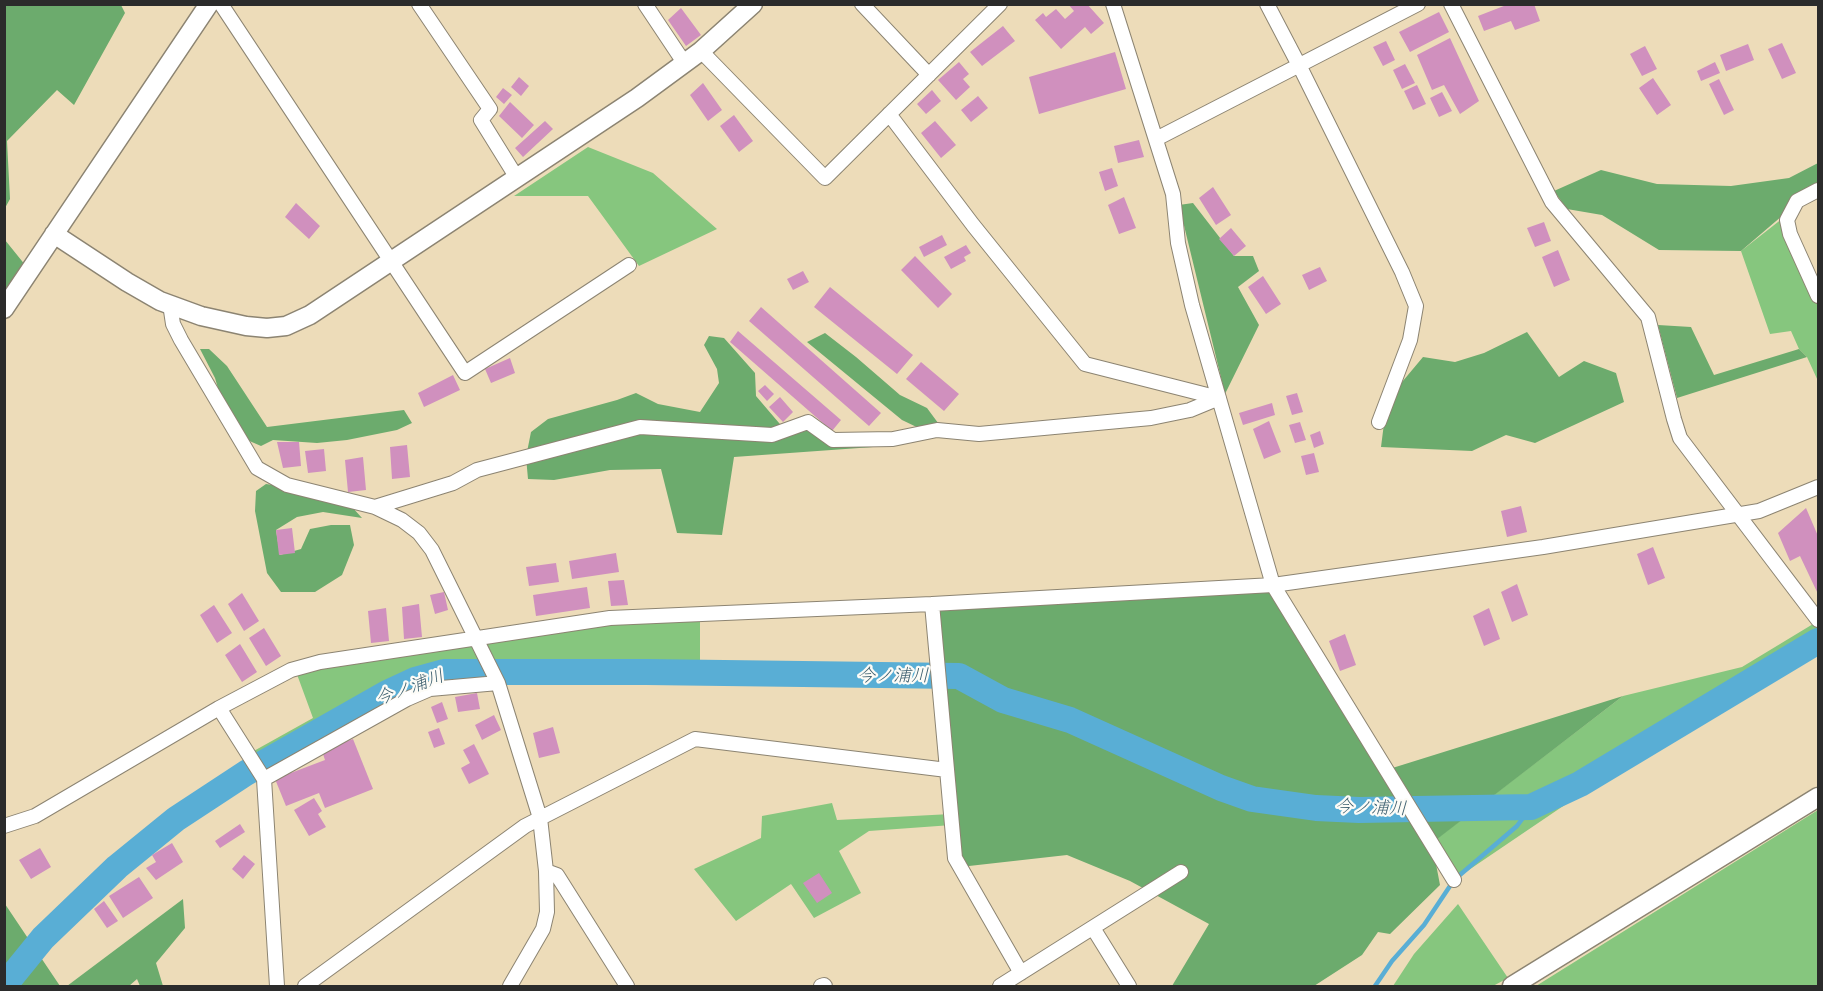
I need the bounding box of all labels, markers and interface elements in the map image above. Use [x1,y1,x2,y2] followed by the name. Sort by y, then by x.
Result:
[857,665,929,687] water label: 今ノ浦川
[372,666,448,710] water label: 今ノ浦川
[1335,796,1407,820] water label: 今ノ浦川

